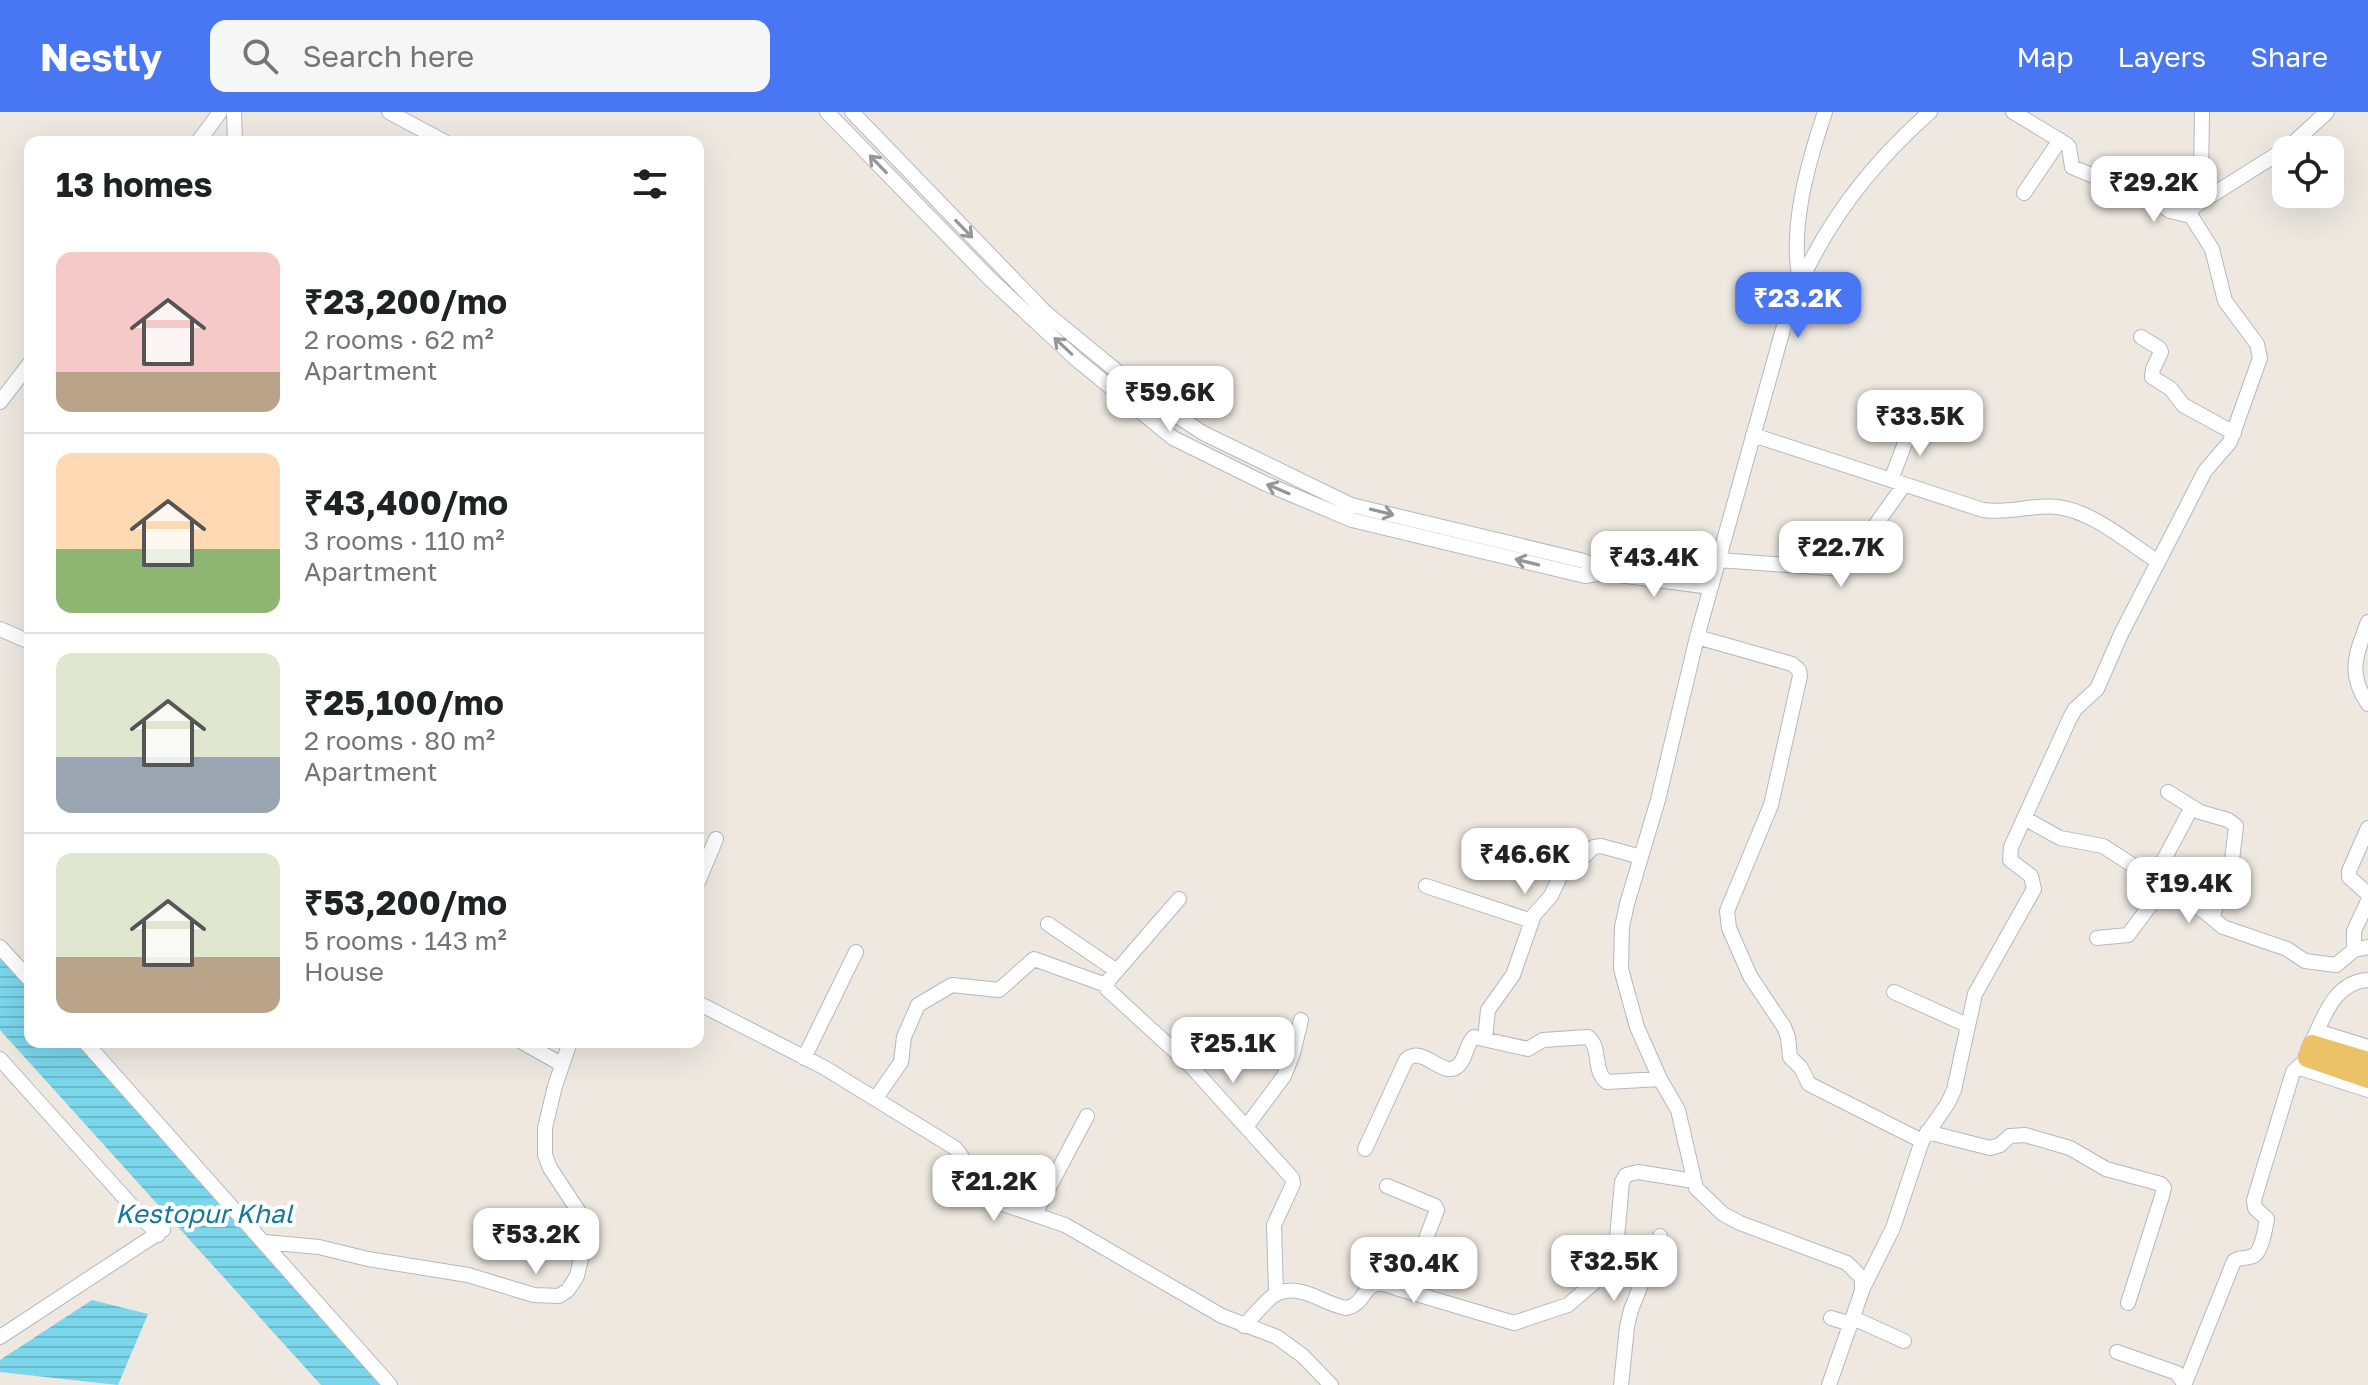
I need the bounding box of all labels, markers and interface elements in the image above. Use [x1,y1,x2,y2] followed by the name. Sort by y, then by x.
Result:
[210,20,770,92] search box
[40,34,162,79] text: Nestly
[238,34,282,78] icon: search
[302,38,474,74] text: Search here
[2016,40,2074,73] text: Map
[2118,40,2206,73] text: Layers
[2250,40,2328,73] text: Share
[2272,136,2344,208] map controls
[2272,136,2344,208] button: locate
[868,154,887,174] one-way arrow
[2089,156,2219,224] pin: ₹29.2K
[628,162,672,206] icon: filters
[56,164,213,204] text: 13 homes
[2109,166,2199,197] text: ₹29.2K
[954,219,973,239] one-way arrow
[1733,272,1863,340] pin: ₹23.2K
[304,281,507,321] text: ₹23,200/mo
[1753,282,1843,313] text: ₹23.2K
[120,284,216,380] icon: home
[304,324,494,355] text: 2 rooms · 62 m²
[1053,337,1073,356] one-way arrow
[304,355,437,386] text: Apartment
[1105,366,1235,434] pin: ₹59.6K
[1125,376,1215,407] text: ₹59.6K
[1855,390,1985,458] pin: ₹33.5K
[1875,400,1965,431] text: ₹33.5K
[1266,480,1291,495] one-way arrow
[304,482,508,522] text: ₹43,400/mo
[120,485,216,581] icon: home
[1369,506,1395,521] one-way arrow
[1776,521,1906,589] pin: ₹22.7K
[304,525,505,556] text: 3 rooms · 110 m²
[1589,531,1719,599] pin: ₹43.4K
[1797,531,1885,562] text: ₹22.7K
[1609,541,1699,572] text: ₹43.4K
[1515,554,1540,569] one-way arrow
[304,556,437,587] text: Apartment
[304,682,504,722] text: ₹25,100/mo
[120,685,216,781] icon: home
[304,725,495,756] text: 2 rooms · 80 m²
[304,756,437,787] text: Apartment
[1460,828,1590,896] pin: ₹46.6K
[1479,838,1571,869] text: ₹46.6K
[2124,857,2254,925] pin: ₹19.4K
[2145,867,2233,898] text: ₹19.4K
[304,882,507,922] text: ₹53,200/mo
[120,885,216,981] icon: home
[304,925,507,956] text: 5 rooms · 143 m²
[304,956,384,987] text: House
[1168,1017,1298,1085] pin: ₹25.1K
[1189,1027,1277,1058] text: ₹25.1K
[929,1155,1059,1223] pin: ₹21.2K
[950,1165,1038,1196] text: ₹21.2K
[115,1198,294,1229] water label: Kestopur Khal
[471,1208,601,1276] pin: ₹53.2K
[491,1218,581,1249] text: ₹53.2K
[1549,1235,1679,1303] pin: ₹32.5K
[1349,1237,1479,1305] pin: ₹30.4K
[1569,1245,1659,1276] text: ₹32.5K
[1368,1247,1460,1278] text: ₹30.4K

